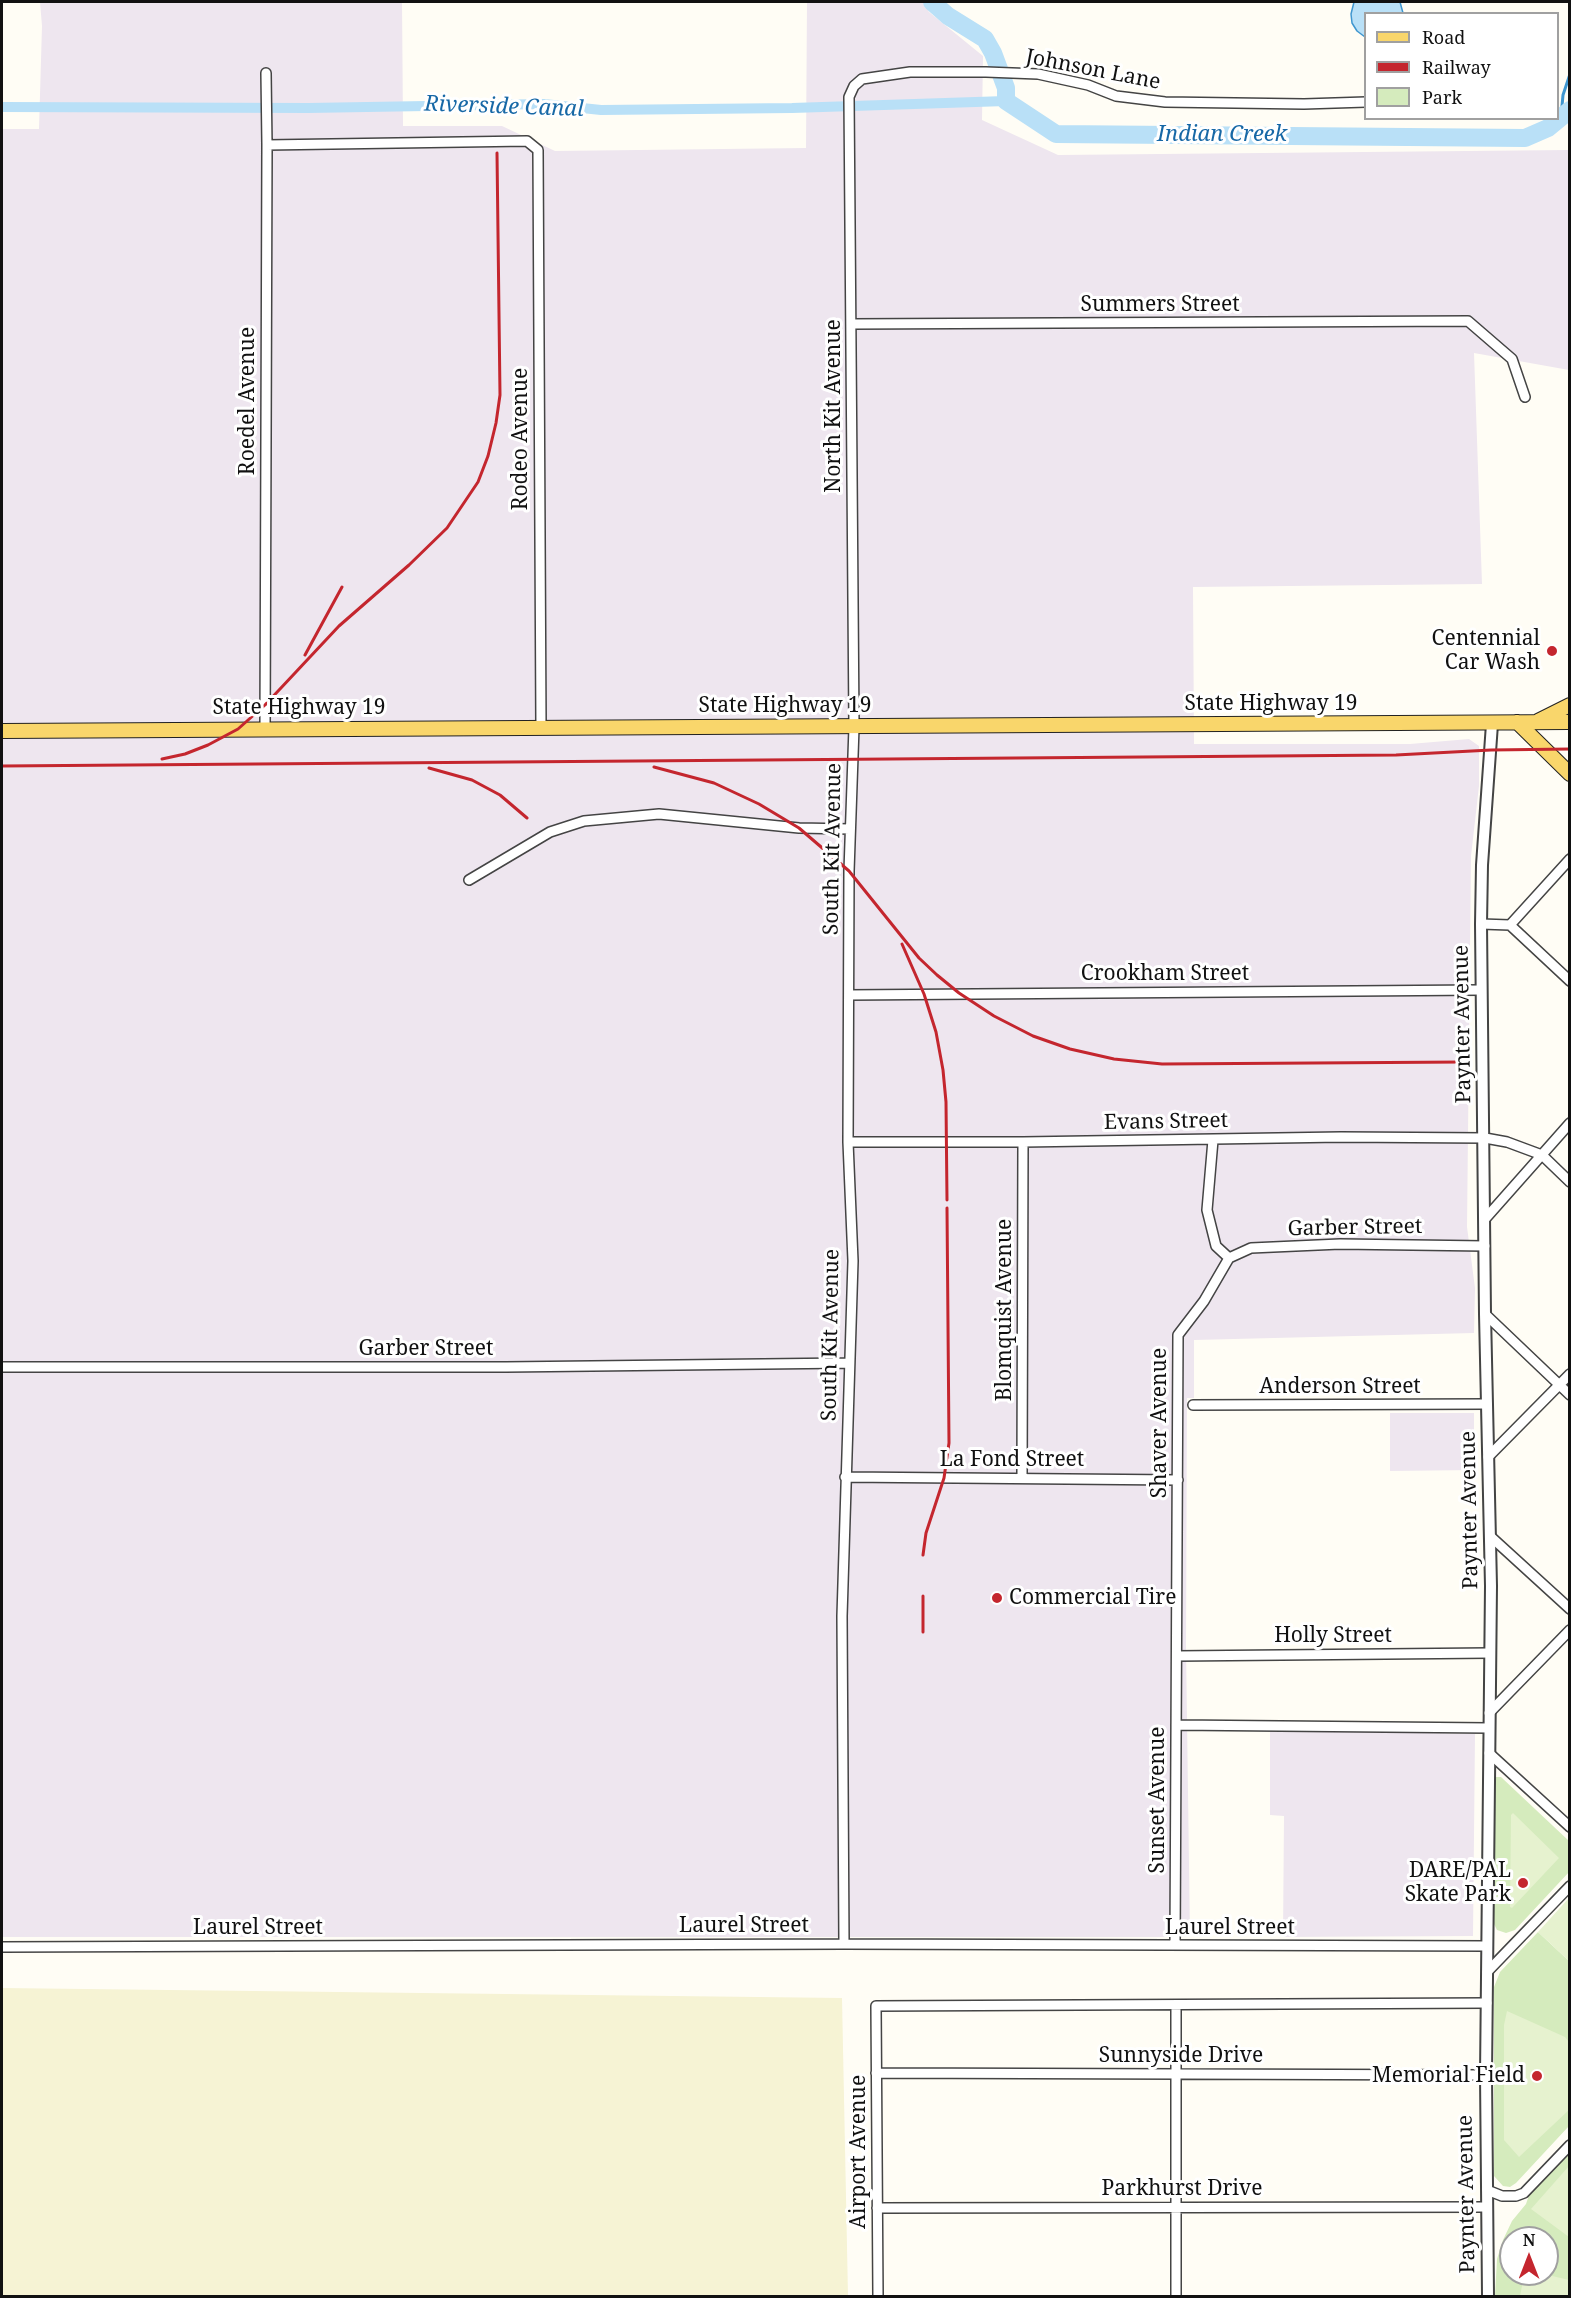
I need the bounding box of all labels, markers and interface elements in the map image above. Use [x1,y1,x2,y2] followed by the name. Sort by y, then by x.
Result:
[1364,12,1559,120] legend
[1422,25,1465,49] text: Road
[1023,45,1163,95] street label: Johnson Lane
[1422,55,1491,79] text: Railway
[1422,85,1462,109] text: Park
[424,91,584,123] water label: Riverside Canal
[1157,122,1287,148] water label: Indian Creek
[1080,292,1240,318] street label: Summers Street
[821,319,847,493] street label: North Kit Avenue
[235,327,261,475] street label: Roedel Avenue
[508,368,534,510] street label: Rodeo Avenue
[1432,626,1540,676] place label: Centennial Car Wash
[1545,644,1559,658] marker: Centennial Car Wash
[1184,691,1358,717] street label: State Highway 19
[698,693,872,719] street label: State Highway 19
[212,695,386,721] street label: State Highway 19
[819,763,847,935] street label: South Kit Avenue
[1449,945,1477,1103] street label: Paynter Avenue
[1081,961,1249,987] street label: Crookham Street
[1104,1108,1228,1136] street label: Evans Street
[1287,1214,1423,1242] street label: Garber Street
[992,1219,1018,1401] street label: Blomquist Avenue
[817,1249,845,1421] street label: South Kit Avenue
[359,1336,493,1362] street label: Garber Street
[1147,1348,1173,1498] street label: Shaver Avenue
[1259,1374,1421,1400] street label: Anderson Street
[1456,1431,1484,1589] street label: Paynter Avenue
[940,1447,1084,1473] street label: La Fond Street
[1009,1585,1176,1611] place label: Commercial Tire
[990,1591,1004,1605] marker: Commercial Tire
[1274,1623,1392,1649] street label: Holly Street
[1145,1727,1171,1873] street label: Sunset Avenue
[1405,1858,1511,1908] place label: DARE/PAL Skate Park
[1516,1876,1530,1890] marker: DARE/PAL Skate Park
[679,1913,809,1939] street label: Laurel Street
[193,1915,323,1941] street label: Laurel Street
[1165,1915,1295,1941] street label: Laurel Street
[1099,2043,1263,2069] street label: Sunnyside Drive
[1372,2063,1525,2089] place label: Memorial Field
[1530,2069,1544,2083] marker: Memorial Field
[846,2075,872,2229] street label: Airport Avenue
[1453,2115,1481,2273] street label: Paynter Avenue
[1102,2176,1262,2202] street label: Parkhurst Drive
[1499,2226,1559,2286] north arrow
[1523,2229,1535,2251] text: N

